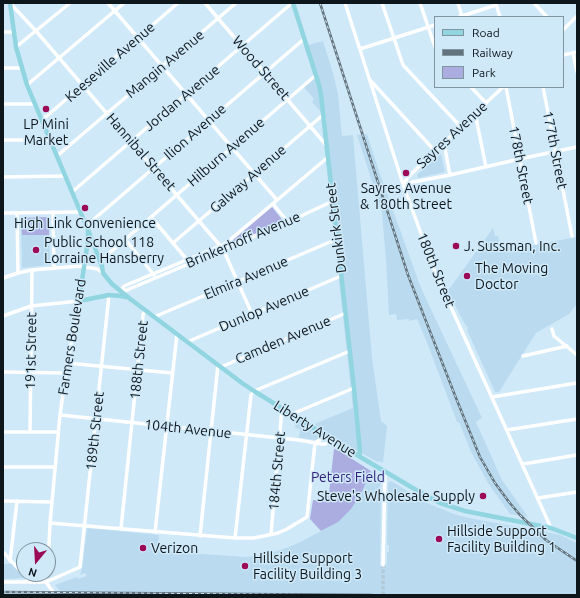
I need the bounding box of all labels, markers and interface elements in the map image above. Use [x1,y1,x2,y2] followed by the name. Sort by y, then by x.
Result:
[434,16,564,88] legend
[62,19,158,105] street label: Keeseville Avenue
[122,26,208,102] street label: Mangin Avenue
[472,26,500,39] text: Road
[229,32,293,104] street label: Wood Street
[472,46,513,59] text: Railway
[141,61,223,135] street label: Jordan Avenue
[472,66,496,79] text: Park
[413,98,491,172] street label: Sayres Avenue
[160,100,230,164] street label: Ilion Avenue
[41,104,51,114] marker: LP Mini Market
[539,109,571,191] street label: 177th Street
[103,110,179,194] street label: Hannibal Street
[184,114,268,190] street label: Hilburn Avenue
[23,116,69,148] place label: LP Mini Market
[505,124,537,206] street label: 178th Street
[207,141,289,217] street label: Galway Avenue
[401,168,411,178] marker: Sayres Avenue & 180th Street
[360,180,452,212] place label: Sayres Avenue & 180th Street
[322,182,350,274] street label: Dunkirk Street
[80,203,90,213] marker: High Link Convenience
[183,208,303,272] street label: Brinkerhoff Avenue
[14,215,156,231] place label: High Link Convenience
[413,230,459,310] street label: 180th Street
[44,234,164,266] place label: Public School 118 Lorraine Hansberry
[464,238,561,254] place label: J. Sussman, Inc.
[451,241,461,251] marker: J. Sussman, Inc.
[31,245,41,255] marker: Public School 118 Lorraine Hansberry
[201,253,291,303] street label: Elmira Avenue
[475,260,548,292] place label: The Moving Doctor
[462,271,472,281] marker: The Moving Doctor
[54,278,90,396] street label: Farmers Boulevard
[216,282,312,336] street label: Dunlop Avenue
[22,312,40,390] street label: 191st Street
[233,312,333,368] street label: Camden Avenue
[126,320,152,400] street label: 188th Street
[82,391,108,471] street label: 189th Street
[271,397,359,461] street label: Liberty Avenue
[144,416,232,442] street label: 104th Avenue
[265,431,289,511] street label: 184th Street
[311,469,385,485] park label: Peters Field
[317,488,475,504] place label: Steve's Wholesale Supply
[478,491,488,501] marker: Steve's Wholesale Supply
[447,523,556,556] place label: Hillside Support Facility Building 1
[434,534,444,544] marker: Hillside Support Facility Building 1
[151,540,198,556] place label: Verizon
[16,542,56,582] north arrow
[138,543,148,553] marker: Verizon
[253,550,362,582] place label: Hillside Support Facility Building 3
[240,561,250,571] marker: Hillside Support Facility Building 3
[27,565,38,579] text: N

